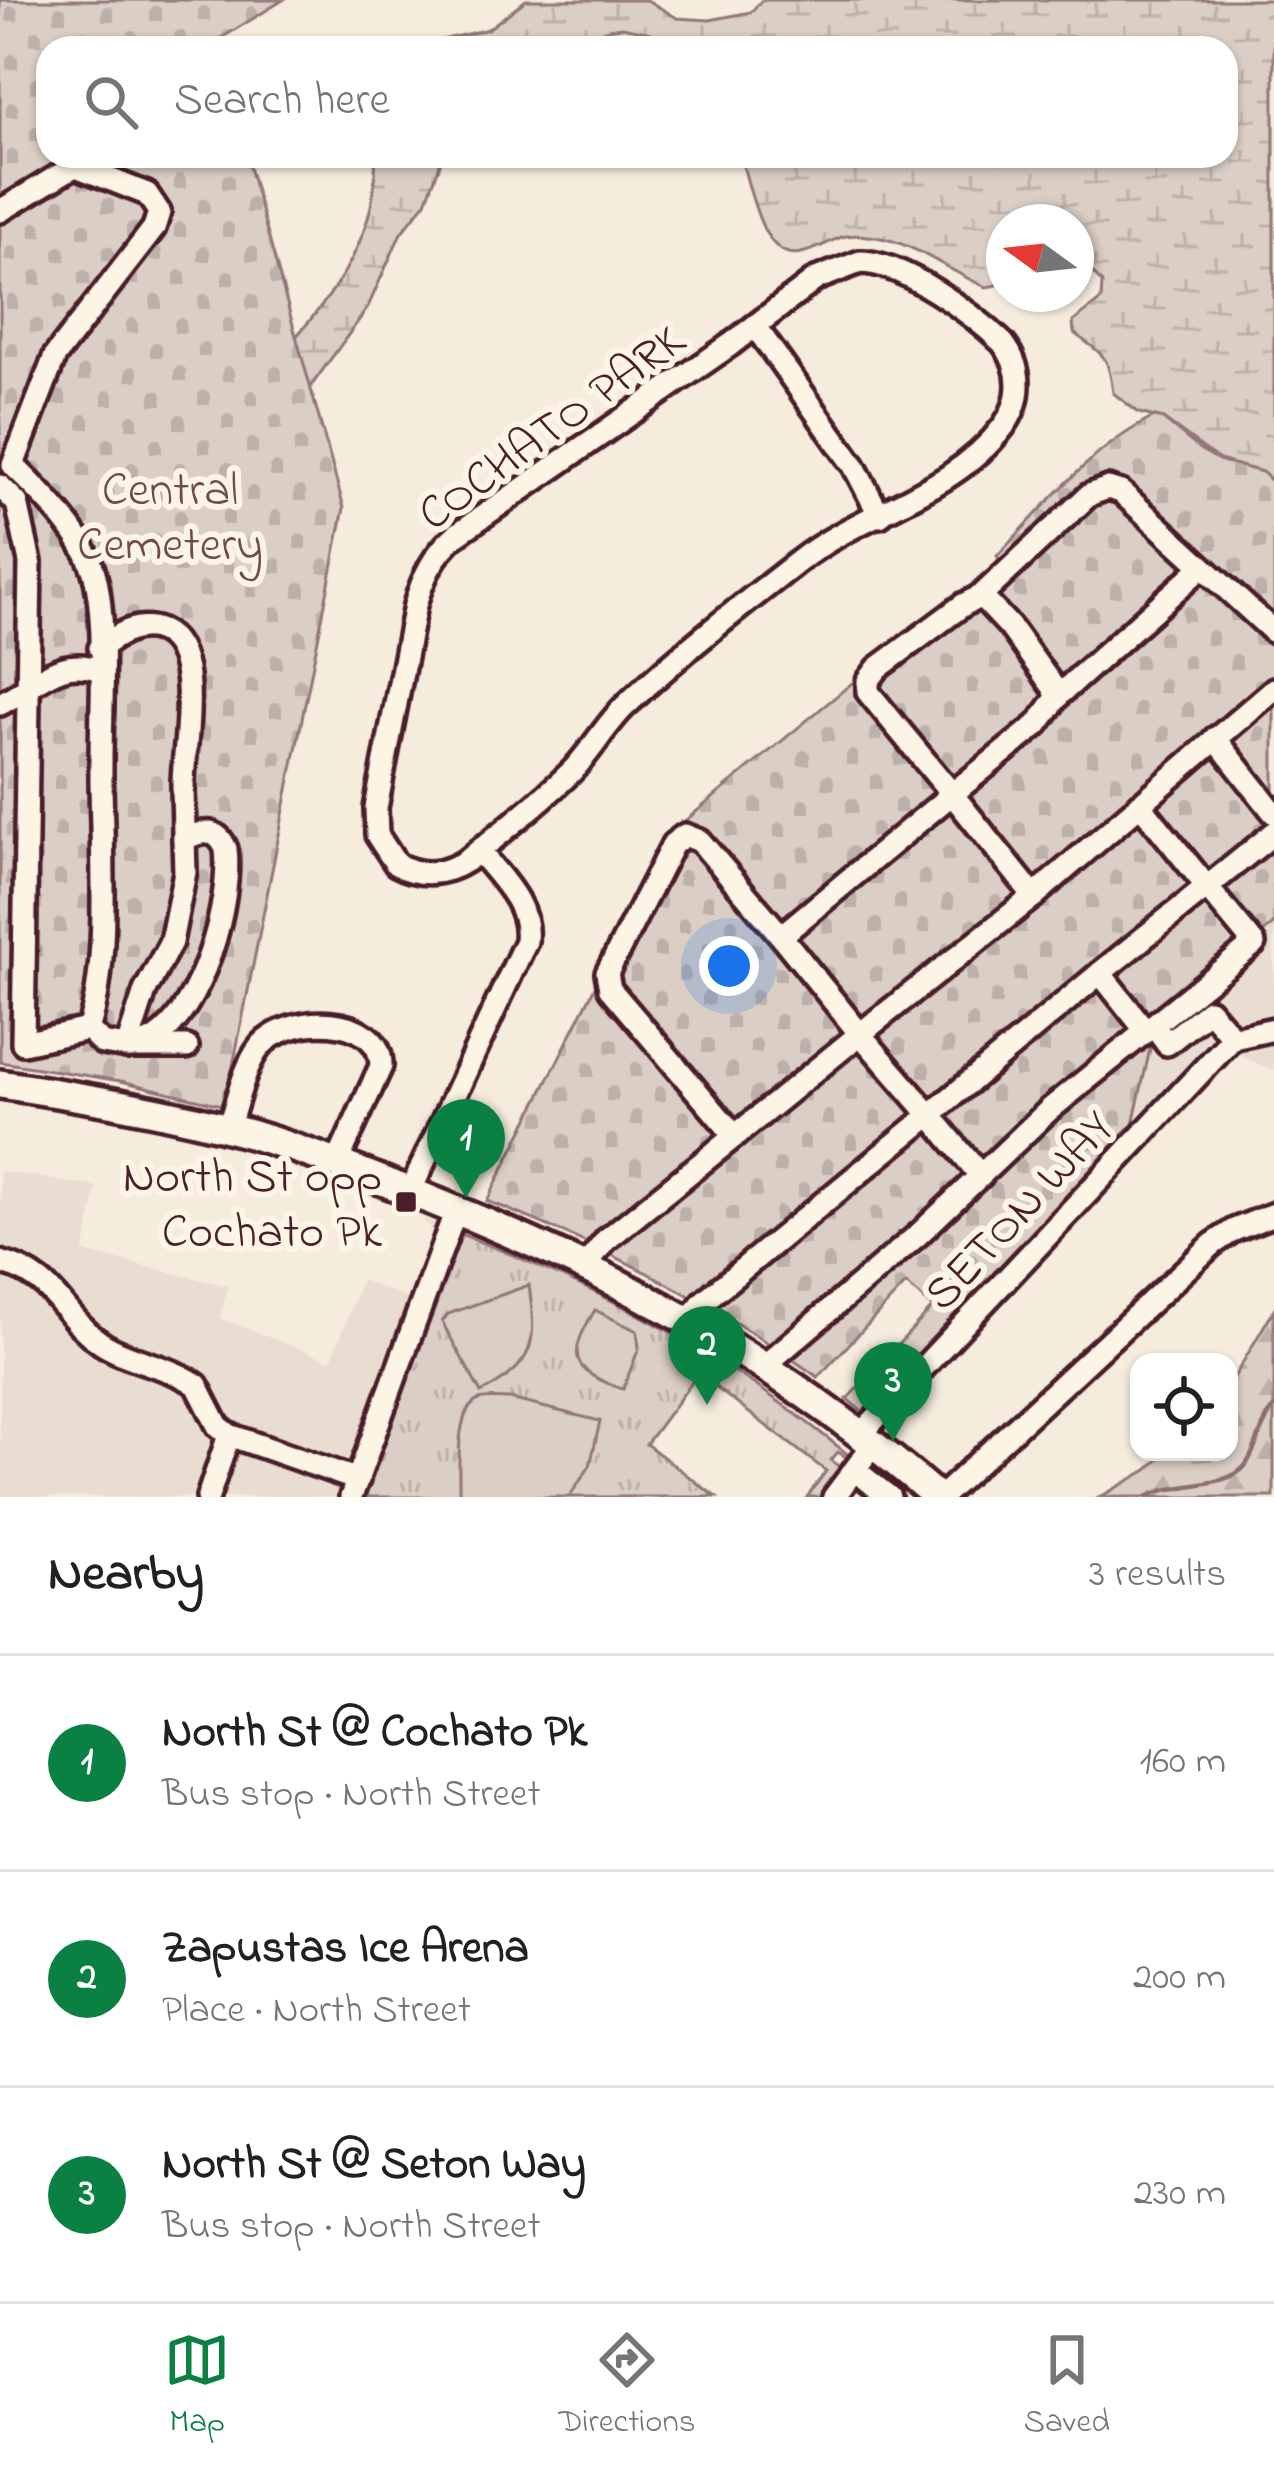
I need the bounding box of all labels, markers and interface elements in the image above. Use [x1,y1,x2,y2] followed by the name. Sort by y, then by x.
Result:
[36,36,1238,168] search box
[78,69,144,135] icon: search
[174,69,390,135] text: Search here
[986,204,1094,312] north arrow
[405,308,702,550] street label: COCHATO PARK
[77,457,263,582] park label: Central Cemetery
[699,936,759,996] your location
[909,1096,1132,1328] street label: SETON WAY
[427,1099,505,1198] pin: 1
[123,1144,383,1269] place label: North St opp Cochato Pk
[393,1189,419,1215] marker: North St opp Cochato Pk
[668,1306,746,1405] pin: 2
[854,1342,932,1441] pin: 3
[1130,1353,1238,1461] map controls
[1130,1353,1238,1461] button: locate
[48,1538,204,1613] text: Nearby
[1089,1547,1226,1604] text: 3 results
[162,1701,587,1767] text: North St @ Cochato Pk
[81,1734,93,1791] text: 1
[1140,1734,1226,1791] text: 160 m
[162,1767,541,1824] text: Bus stop · North Street
[162,1917,529,1983] text: Zapustas Ice Arena
[77,1950,97,2007] text: 2
[1133,1950,1226,2007] text: 200 m
[162,1983,471,2040] text: Place · North Street
[162,2133,586,2199] text: North St @ Seton Way
[79,2166,95,2223] text: 3
[1134,2166,1226,2223] text: 230 m
[162,2199,541,2256] text: Bus stop · North Street
[164,2327,230,2447] tab: Map
[558,2327,695,2447] tab: Directions
[1024,2327,1110,2447] tab: Saved

